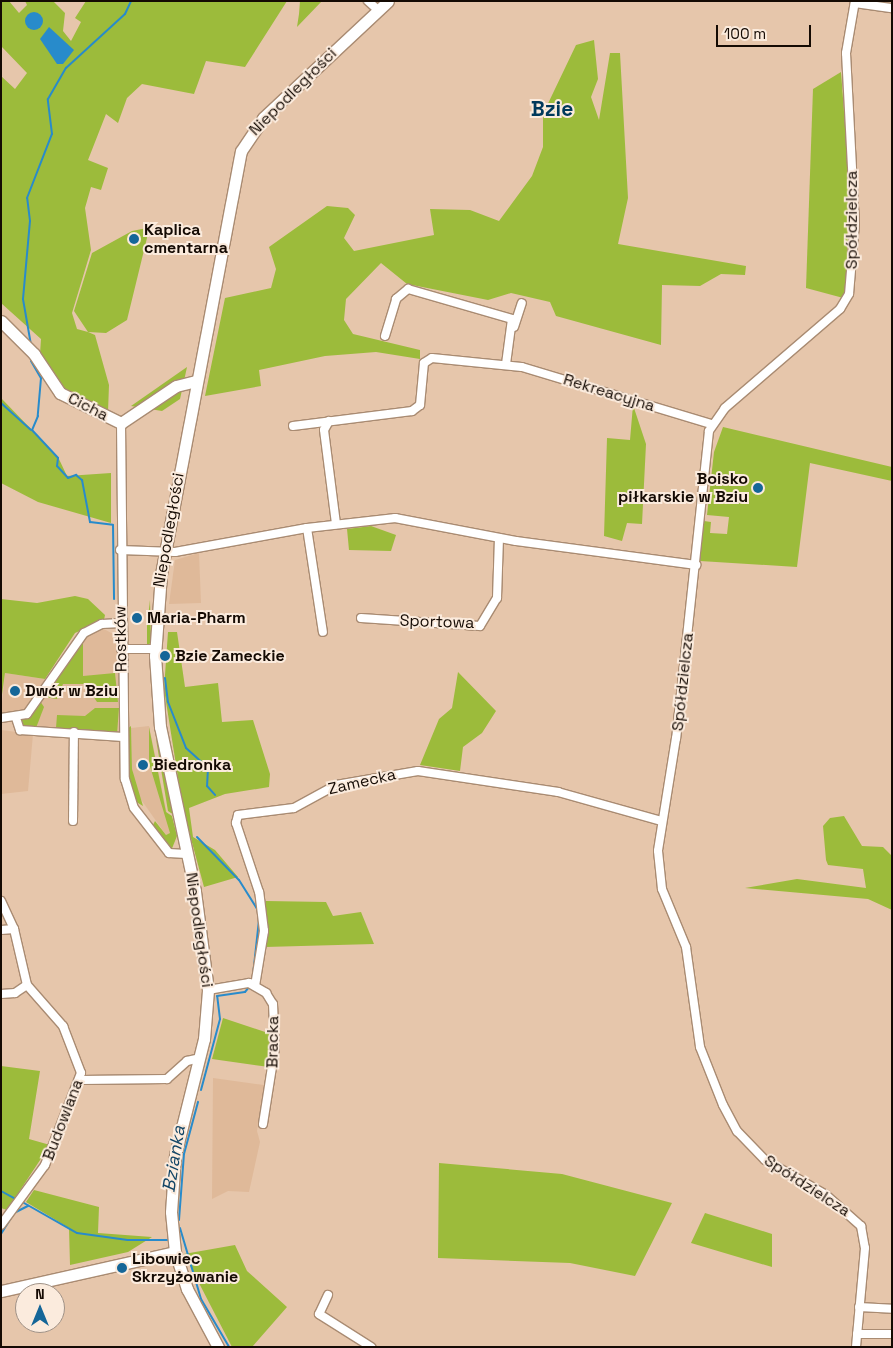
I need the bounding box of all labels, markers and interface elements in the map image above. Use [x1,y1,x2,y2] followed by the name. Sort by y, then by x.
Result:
[718,15,813,47] scale bar
[724,24,766,43] text: 100 m
[245,44,341,140] street label: Niepodległości
[531,96,573,122] district label: Bzie
[842,171,862,269] street label: Spółdzielcza
[144,220,228,258] place label: Kaplica cmentarna
[128,233,140,245] marker: Kaplica cmentarna
[561,370,657,416] street label: Rekreacyjna
[65,389,111,425] street label: Cicha
[618,469,748,507] place label: Boisko piłkarskie w Bziu
[149,471,189,589] street label: Niepodległości
[752,482,764,494] marker: Boisko piłkarskie w Bziu
[111,606,131,672] street label: Rostków
[147,608,246,628] place label: Maria-Pharm
[399,611,475,633] street label: Sportowa
[131,612,143,624] marker: Maria-Pharm
[668,632,698,732] street label: Spółdzielcza
[175,646,285,666] place label: Bzie Zameckie
[159,650,171,662] marker: Bzie Zameckie
[25,681,118,701] place label: Dwór w Bziu
[9,685,21,697] marker: Dwór w Bziu
[153,755,231,775] place label: Biedronka
[137,759,149,771] marker: Biedronka
[326,765,398,799] street label: Zamecka
[181,871,217,989] street label: Niepodległości
[263,1016,283,1068] street label: Bracka
[39,1077,87,1163] street label: Budowlana
[158,1124,190,1194] water label: Bzianka
[760,1151,854,1221] street label: Spółdzielcza
[132,1249,238,1287] place label: Libowiec Skrzyżowanie
[116,1262,128,1274] marker: Libowiec Skrzyżowanie
[15,1283,65,1333] north arrow
[35,1285,45,1303] text: N

